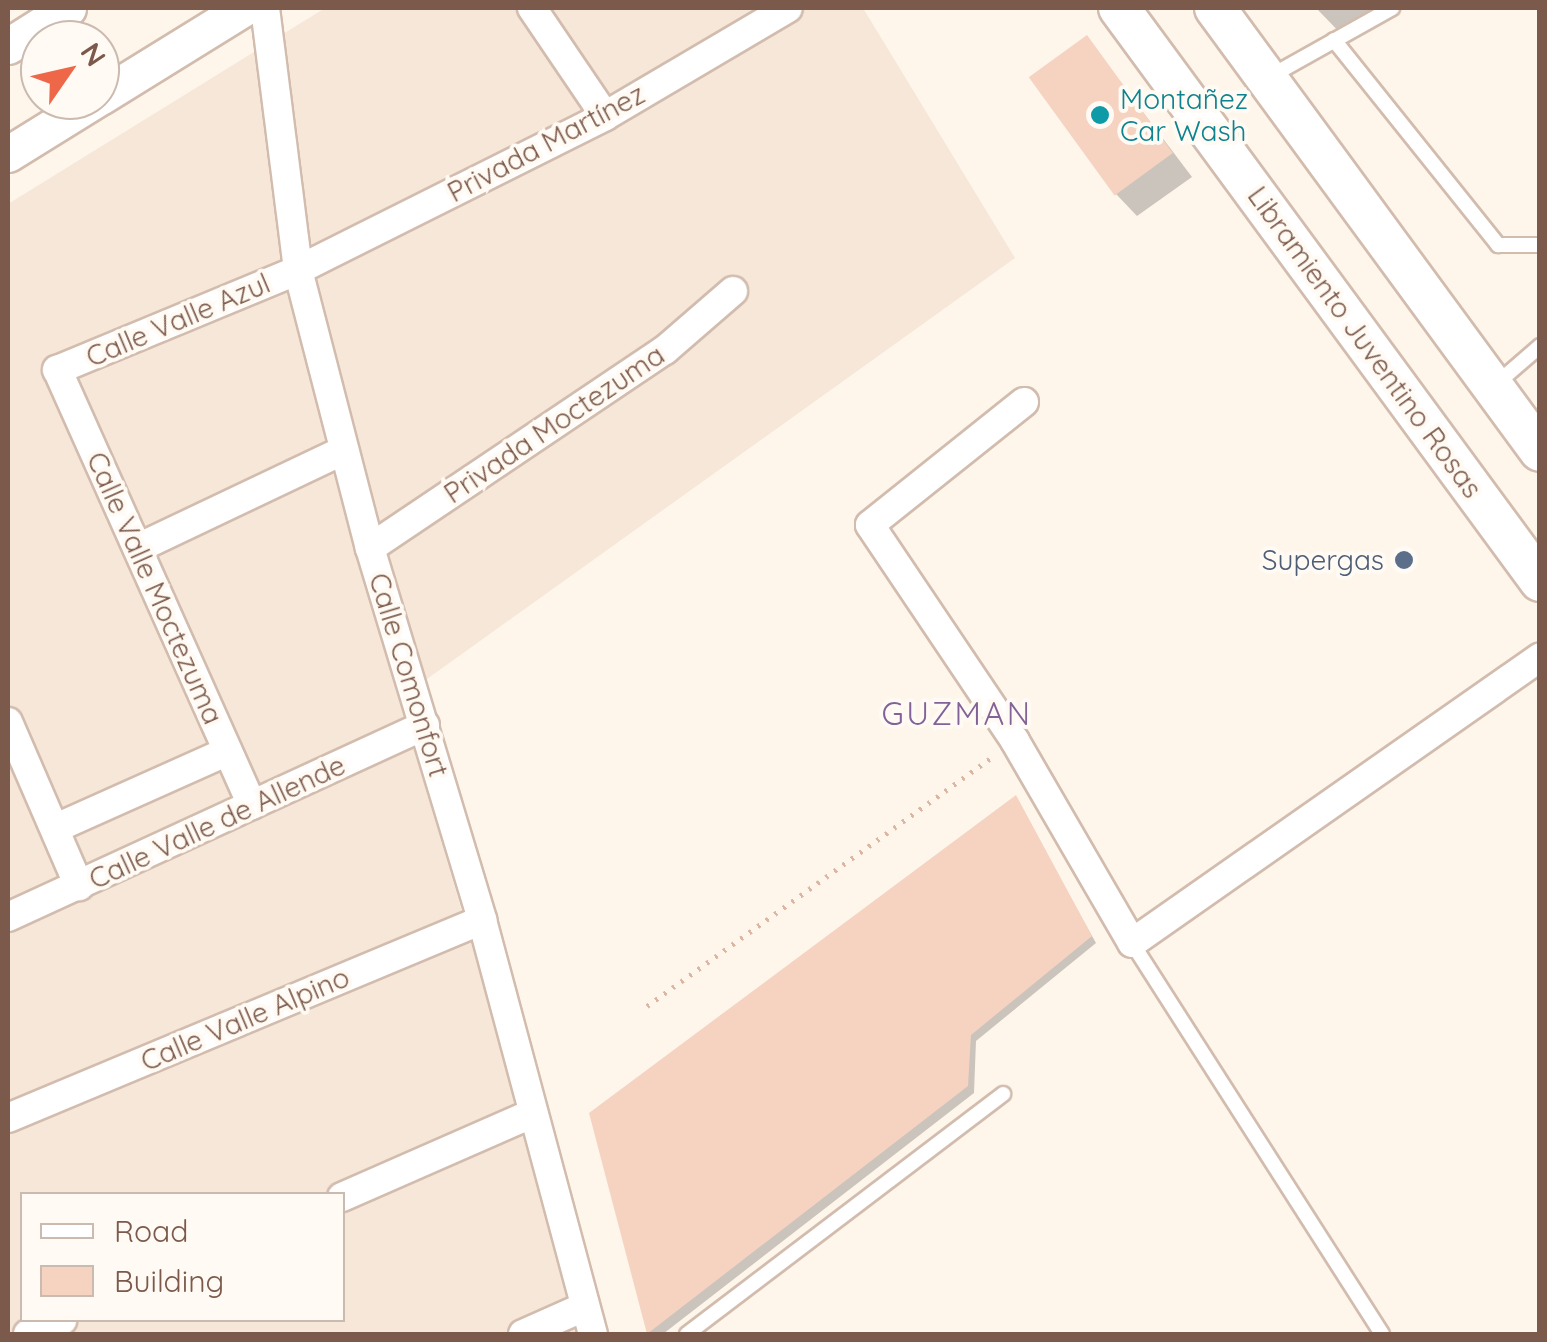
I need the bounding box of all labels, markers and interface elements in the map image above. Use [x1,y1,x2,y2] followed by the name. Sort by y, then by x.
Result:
[20,20,120,120] north arrow
[73,36,114,72] text: N
[442,77,650,209] street label: Privada Martínez
[1120,82,1248,148] place label: Montañez Car Wash
[1089,104,1111,126] marker: Montañez Car Wash
[1241,180,1489,504] street label: Libramiento Juventino Rosas
[81,266,275,374] street label: Calle Valle Azul
[438,338,670,510] street label: Privada Moctezuma
[80,447,230,729] street label: Calle Valle Moctezuma
[1262,543,1384,577] place label: Supergas
[1393,549,1415,571] marker: Supergas
[362,569,456,781] street label: Calle Comonfort
[881,694,1033,732] district label: GUZMAN
[84,748,350,896] street label: Calle Valle de Allende
[136,960,354,1078] street label: Calle Valle Alpino
[20,1192,345,1322] legend
[114,1212,188,1250] text: Road
[114,1262,224,1300] text: Building

